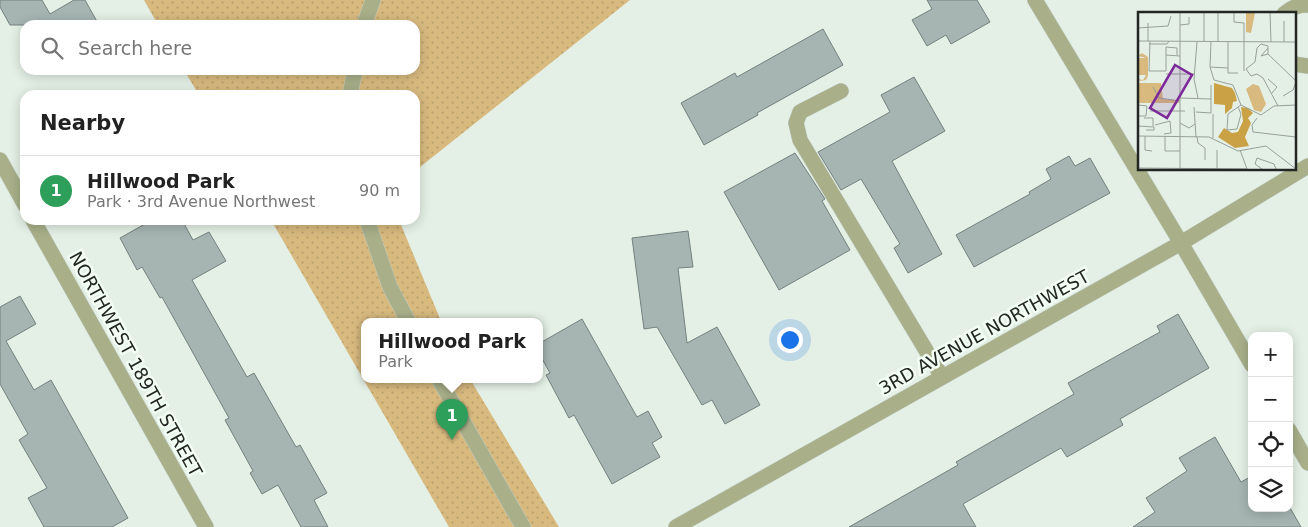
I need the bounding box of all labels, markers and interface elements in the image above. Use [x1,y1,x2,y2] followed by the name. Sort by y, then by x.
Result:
[1138,12,1296,170] inset map
[20,20,420,75] search box
[38,34,66,62] icon: search
[78,37,192,59] text: Search here
[40,111,125,135] text: Nearby
[87,170,235,192] text: Hillwood Park
[50,181,62,200] text: 1
[359,181,400,200] text: 90 m
[87,192,315,211] text: Park · 3rd Avenue Northwest
[65,248,207,481] street label: NORTHWEST 189TH STREET
[875,265,1094,399] street label: 3RD AVENUE NORTHWEST
[361,318,543,383] popup
[777,327,803,353] your location
[378,330,526,352] text: Hillwood Park
[1248,332,1293,512] map controls
[1248,332,1293,377] button: +
[378,352,413,371] text: Park
[1248,377,1293,422] button: −
[436,399,468,440] pin: 1
[1248,422,1293,467] button: locate
[1248,467,1293,512] button: layers

